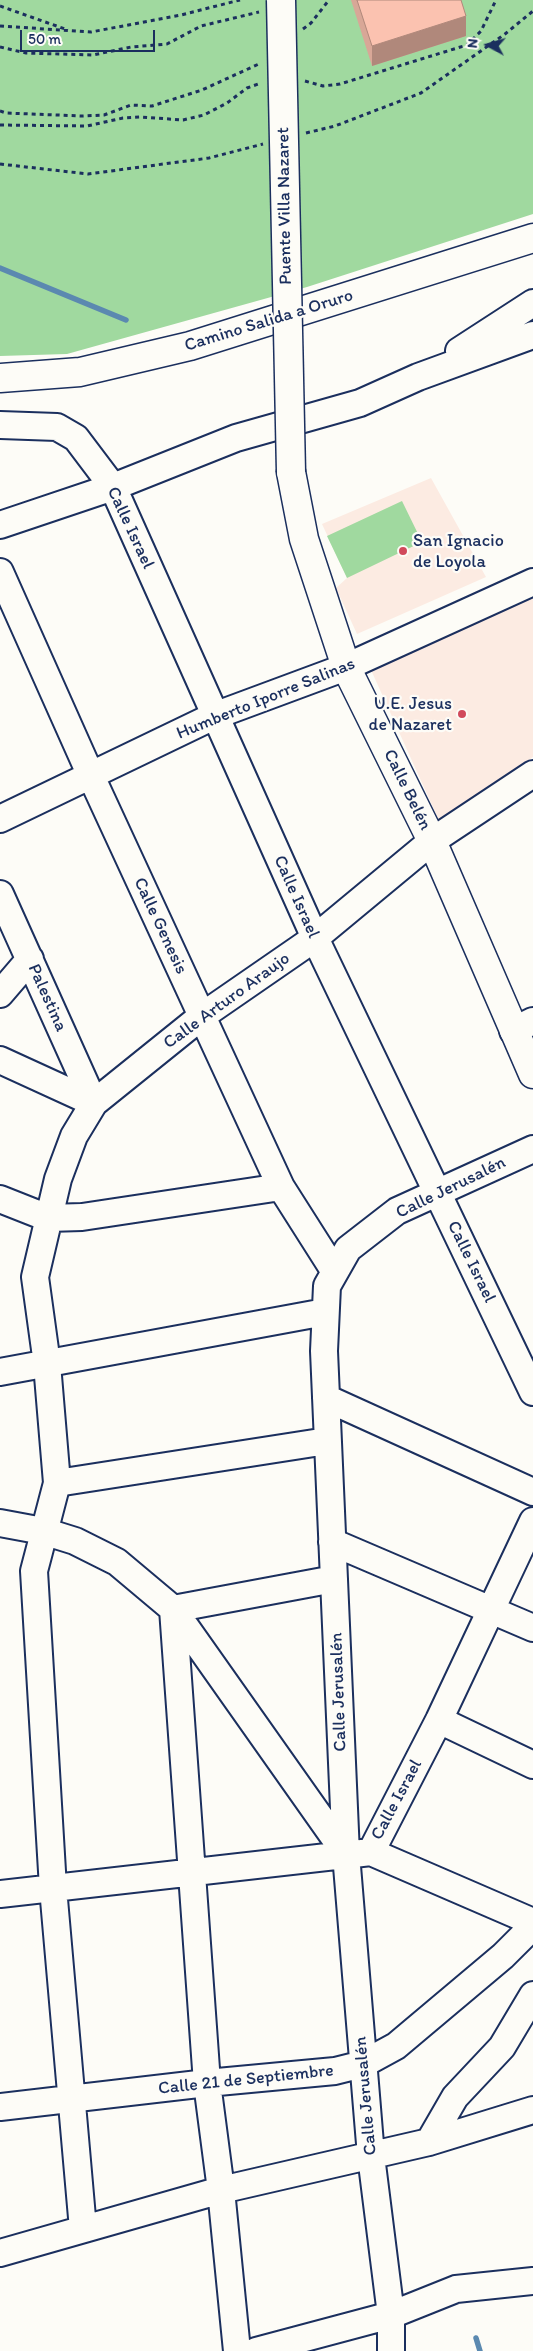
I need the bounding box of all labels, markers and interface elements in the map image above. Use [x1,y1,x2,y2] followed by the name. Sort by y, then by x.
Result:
[22,20,158,52] scale bar
[463,20,513,70] north arrow
[28,30,61,48] text: 50 m
[464,38,482,49] text: N
[273,127,297,285] street label: Puente Villa Nazaret
[182,285,356,357] street label: Camino Salida a Oruro
[102,483,158,573] street label: Calle Israel
[413,530,504,572] place label: San Ignacio de Loyola
[397,545,409,557] marker: San Ignacio de Loyola
[174,653,358,745] street label: Humberto Iporre Salinas
[369,693,452,736] place label: U.E. Jesus de Nazaret
[456,708,468,720] marker: U.E. Jesus de Nazaret
[378,746,436,834] street label: Calle Belén
[268,852,324,942] street label: Calle Israel
[128,874,192,978] street label: Calle Genesis
[160,948,294,1054] street label: Calle Arturo Araujo
[23,961,71,1035] street label: Palestina
[393,1152,509,1224] street label: Calle Jerusalén
[442,1218,500,1306] street label: Calle Israel
[326,1632,352,1752] street label: Calle Jerusalén
[367,1756,427,1844] street label: Calle Israel
[350,2036,382,2156] street label: Calle Jerusalén
[157,2060,335,2100] street label: Calle 21 de Septiembre

